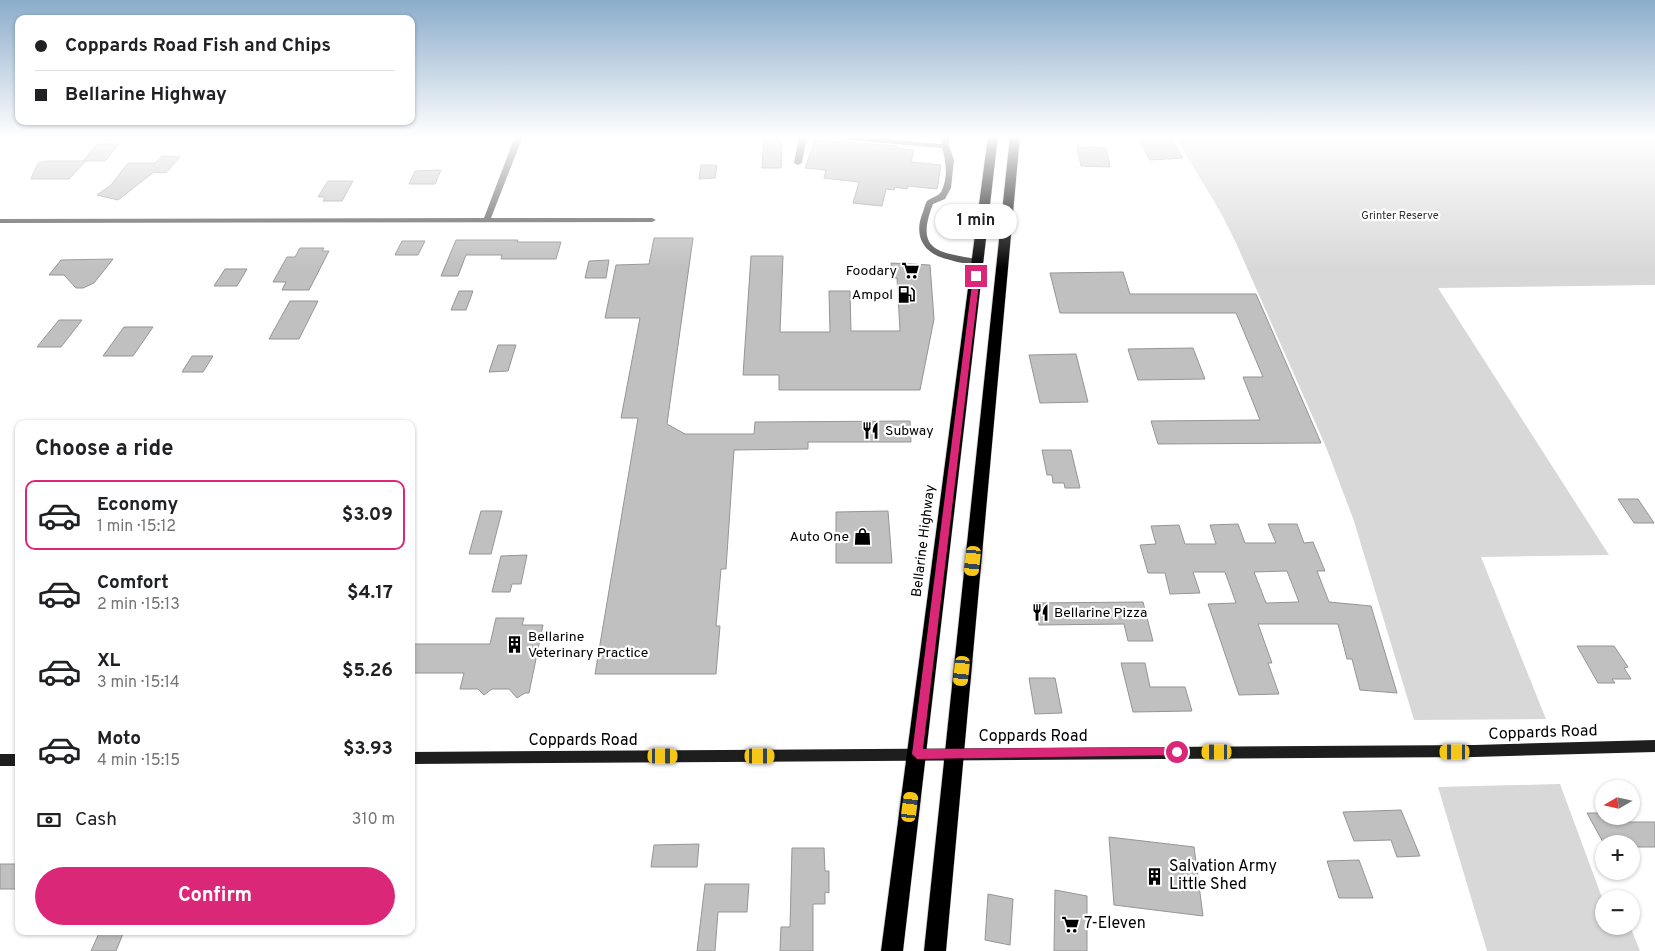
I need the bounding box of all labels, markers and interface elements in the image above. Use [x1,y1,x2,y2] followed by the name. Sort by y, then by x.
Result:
[65,34,331,58] text: Coppards Road Fish and Chips
[65,83,227,107] text: Bellarine Highway
[935,204,1017,238] callout: 1 min
[1361,209,1439,223] park label: Grinter Reserve
[957,211,995,231] text: 1 min
[901,261,921,281] supermarket icon: Foodary
[846,263,897,280] place label: Foodary
[965,265,987,287] route end
[897,285,917,305] fuel station icon: Ampol
[852,287,893,304] place label: Ampol
[861,421,881,441] restaurant icon: Subway
[885,423,934,440] place label: Subway
[35,436,173,463] text: Choose a ride
[909,484,939,598] street label: Bellarine Highway
[37,493,82,538] icon: car
[97,493,178,517] text: Economy
[342,503,393,527] text: $3.09
[97,517,176,537] text: 1 min · 15:12
[853,527,873,547] shop icon: Auto One
[790,529,849,546] place label: Auto One
[963,545,982,577] car
[37,571,82,616] icon: car
[97,571,169,595] text: Comfort
[347,581,393,605] text: $4.17
[97,595,180,615] text: 2 min · 15:13
[1030,603,1050,623] restaurant icon: Bellarine Pizza
[1054,605,1147,622] place label: Bellarine Pizza
[528,629,648,662] place label: Bellarine Veterinary Practice
[504,635,524,655] building icon: Bellarine Veterinary Practice
[37,649,82,694] icon: car
[97,649,120,673] text: XL
[952,655,971,687] car
[342,659,393,683] text: $5.26
[97,673,180,693] text: 3 min · 15:14
[1488,721,1598,745] street label: Coppards Road
[37,727,82,772] icon: car
[97,727,141,751] text: Moto
[978,727,1088,747] street label: Coppards Road
[528,731,638,751] street label: Coppards Road
[343,737,393,761] text: $3.93
[1166,741,1188,763] route start
[1202,745,1232,760] car
[1440,745,1470,760] car
[648,749,678,764] car
[745,749,775,764] car
[97,751,180,771] text: 4 min · 15:15
[1595,780,1640,825] north arrow
[1595,780,1640,935] map controls
[900,791,919,823] car
[35,806,63,834] icon: cash
[75,808,117,832] text: Cash
[352,810,395,830] text: 310 m
[1595,835,1640,880] button: +
[1169,857,1277,895] place label: Salvation Army Little Shed
[1145,866,1165,886] building icon: Salvation Army Little Shed
[35,867,395,925] button: Confirm
[1595,890,1640,935] button: −
[1060,914,1080,934] supermarket icon: 7-Eleven
[1084,914,1146,934] place label: 7-Eleven

